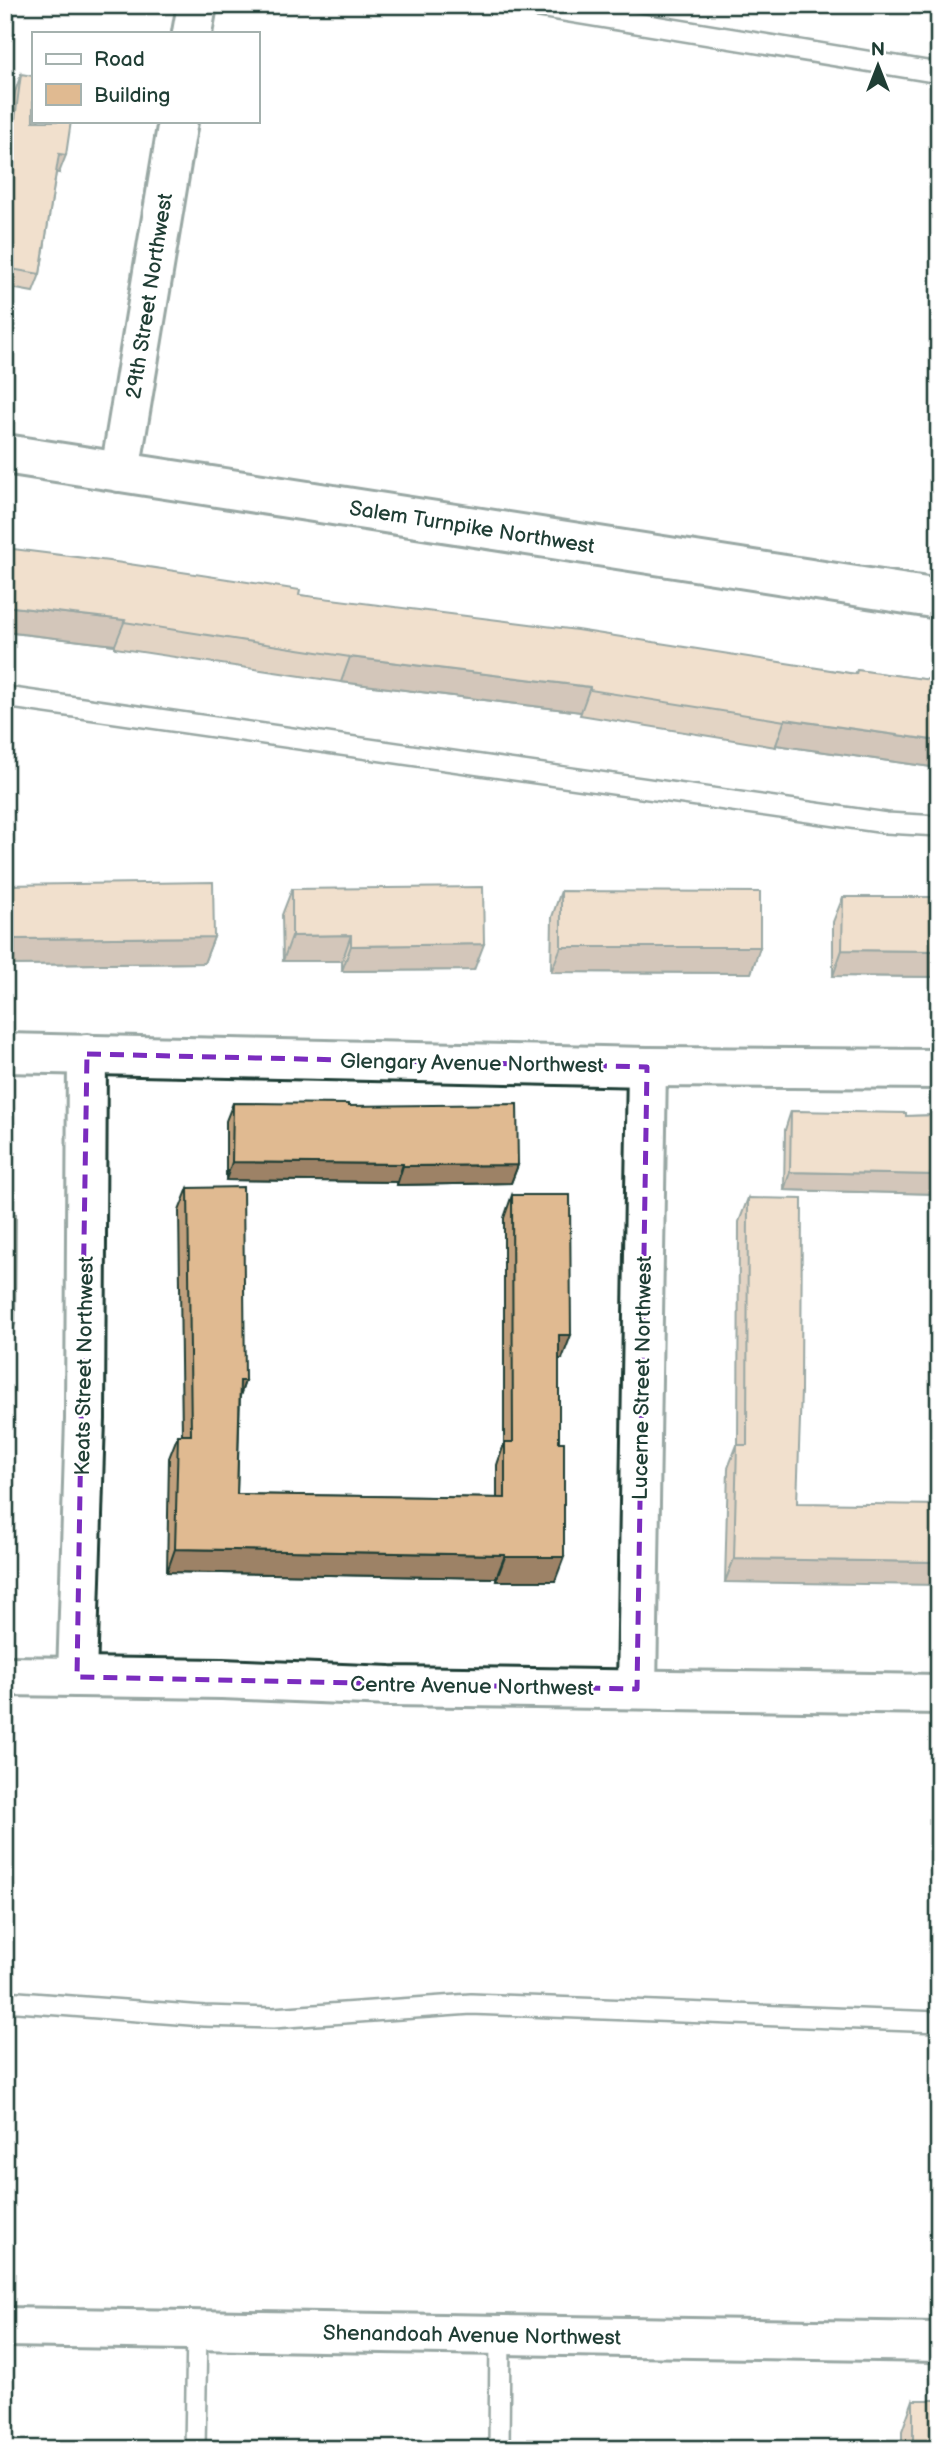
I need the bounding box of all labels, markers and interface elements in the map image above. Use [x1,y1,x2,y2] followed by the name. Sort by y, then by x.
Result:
[32,32,259,122] legend
[842,32,912,102] north arrow
[871,39,885,62] text: N
[94,47,145,72] text: Road
[94,83,170,108] text: Building
[121,191,178,401] street label: 29th Street Northwest
[348,496,597,559] street label: Salem Turnpike Northwest
[340,1049,605,1078] street label: Glengary Avenue Northwest
[70,1255,99,1476] street label: Keats Street Northwest
[628,1255,657,1500] street label: Lucerne Street Northwest
[350,1672,595,1701] street label: Centre Avenue Northwest
[323,2320,622,2351] street label: Shenandoah Avenue Northwest

